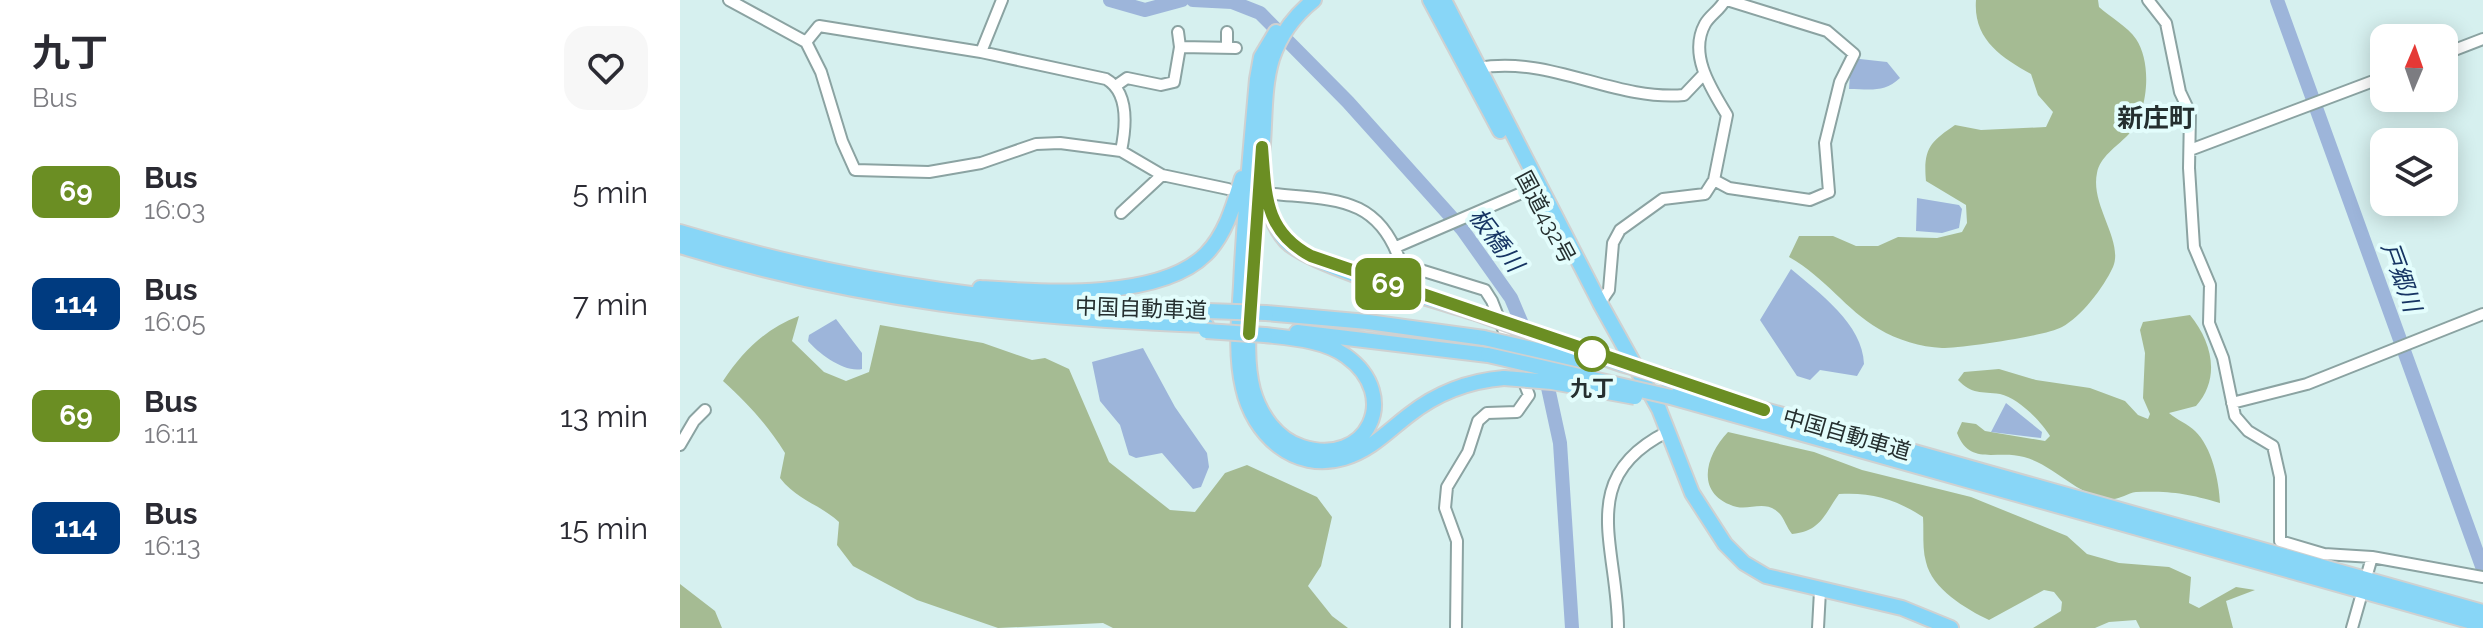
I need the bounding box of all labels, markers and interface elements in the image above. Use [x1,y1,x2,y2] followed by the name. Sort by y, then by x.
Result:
[2370,24,2458,112] north arrow
[2370,24,2458,216] map controls
[564,26,648,110] button: heart
[32,30,108,75] text: 九丁
[32,83,77,113] text: Bus
[2117,103,2195,133] district label: 新庄町
[2370,128,2458,216] button: layers
[144,160,198,195] text: Bus
[1511,166,1581,268] street label: 国道432号
[59,175,93,208] text: 69
[572,175,648,210] text: 5 min
[144,195,206,225] text: 16:03
[1463,202,1531,280] water label: 板橋川
[2376,238,2428,318] water label: 戸郷川
[1352,258,1424,310] line badge: 69
[1371,267,1405,300] text: 69
[144,272,198,307] text: Bus
[54,287,98,320] text: 114
[573,287,648,322] text: 7 min
[1075,293,1207,323] street label: 中国自動車道
[144,307,206,337] text: 16:05
[1575,337,1609,371] marker: 九丁
[1570,375,1614,401] place label: 九丁
[144,384,198,419] text: Bus
[59,399,93,432] text: 69
[560,399,648,434] text: 13 min
[1780,403,1914,465] street label: 中国自動車道
[144,419,198,449] text: 16:11
[144,496,198,531] text: Bus
[54,511,98,544] text: 114
[560,511,648,546] text: 15 min
[144,531,201,561] text: 16:13

